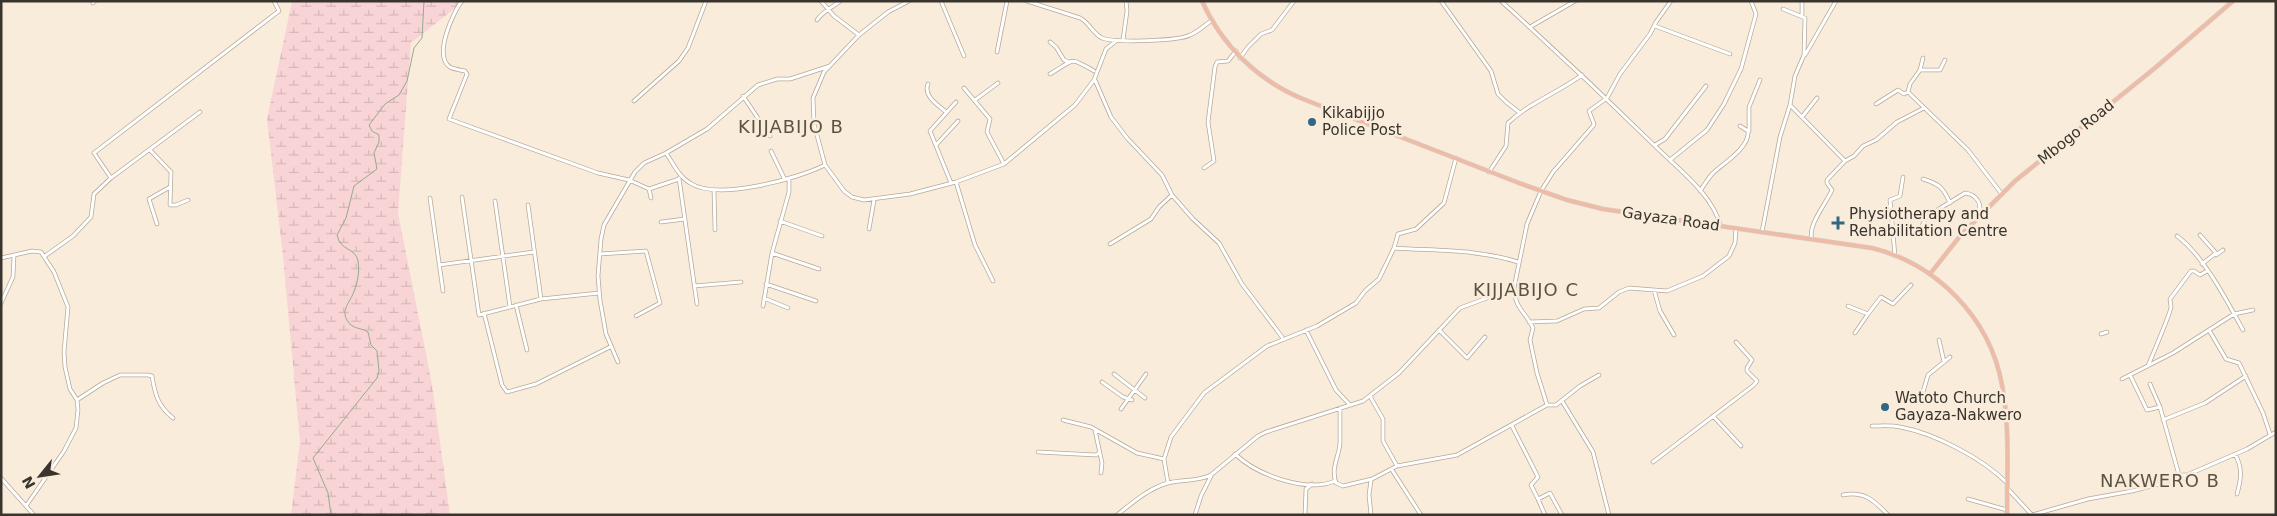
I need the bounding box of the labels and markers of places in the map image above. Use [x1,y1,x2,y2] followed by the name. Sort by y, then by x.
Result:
[1322,104,1402,139] place label: Kikabijjo Police Post
[1306,116,1318,128] marker: Kikabijjo Police Post
[1849,205,2007,240] place label: Physiotherapy and Rehabilitation Centre
[1831,216,1845,230] marker: Physiotherapy and Rehabilitation Centre
[1895,389,2022,424] place label: Watoto Church Gayaza-Nakwero
[1879,401,1891,413] marker: Watoto Church Gayaza-Nakwero

